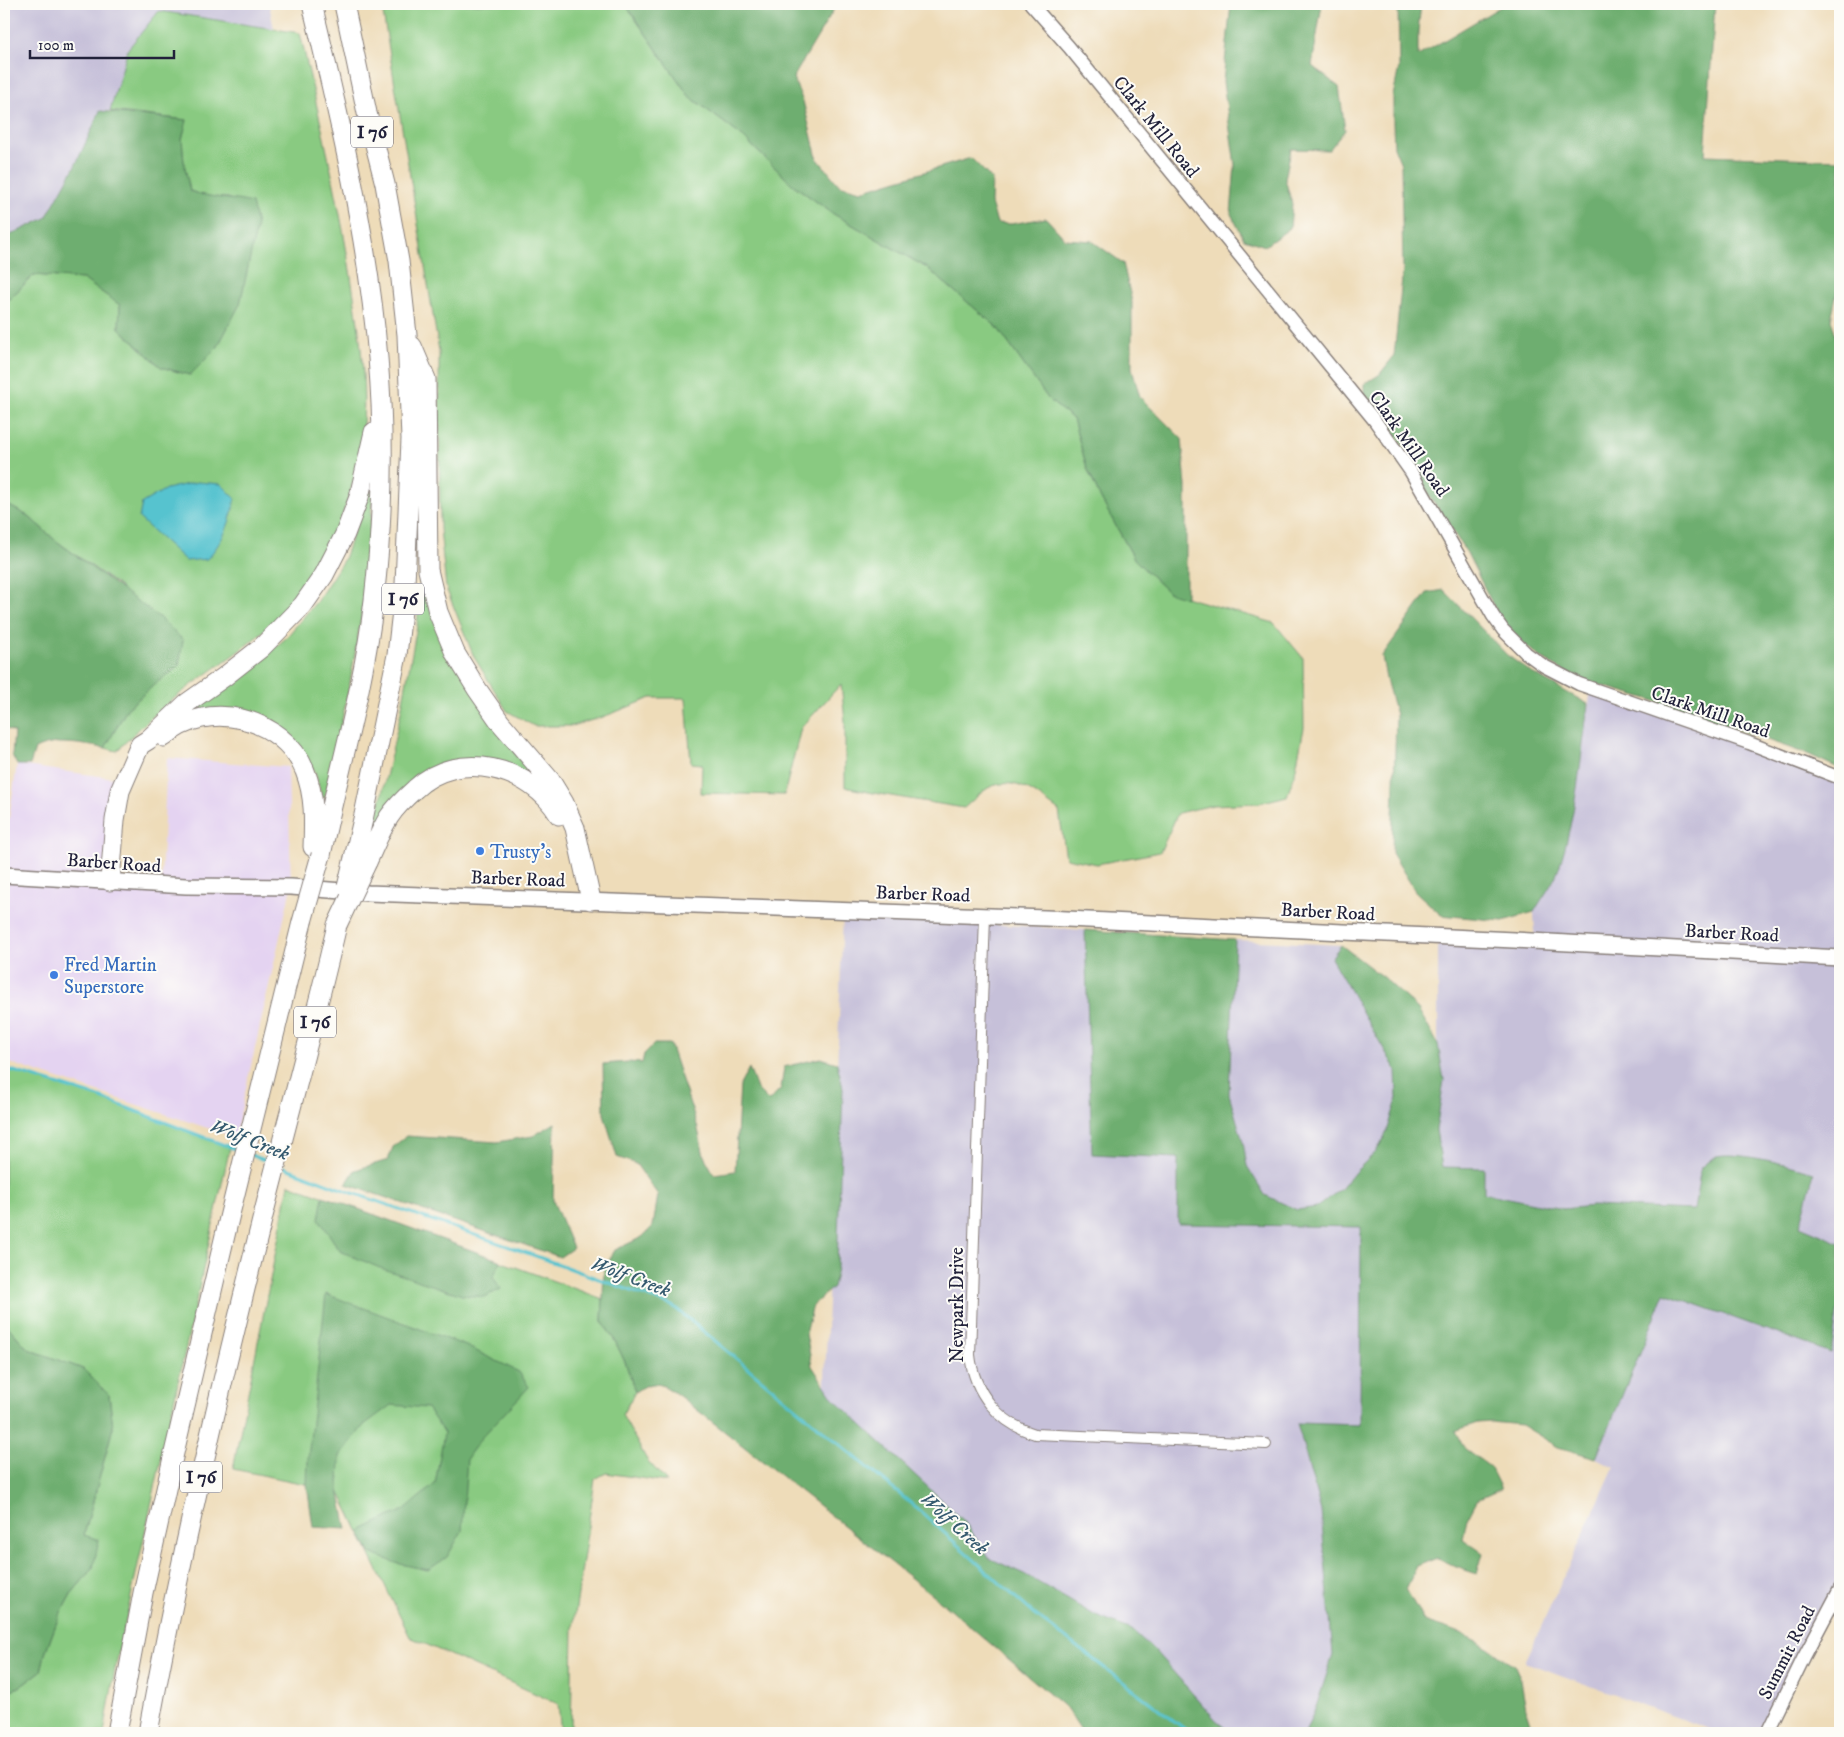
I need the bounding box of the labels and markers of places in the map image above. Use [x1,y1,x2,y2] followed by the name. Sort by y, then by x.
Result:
[490,841,551,864] place label: Trusty's
[474,845,486,857] marker: Trusty's
[64,954,157,999] place label: Fred Martin Superstore
[48,969,60,981] marker: Fred Martin Superstore

